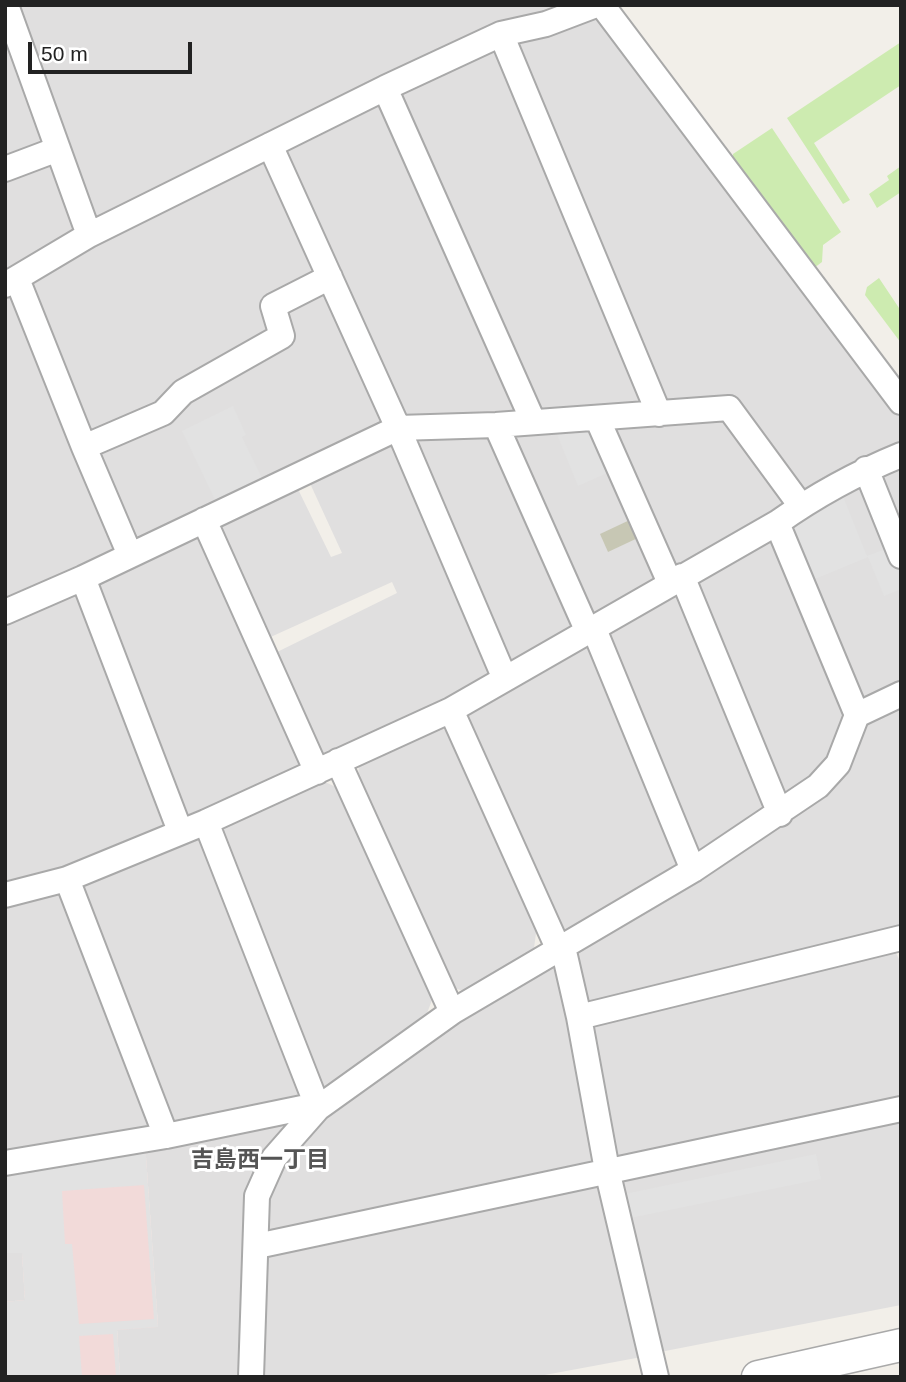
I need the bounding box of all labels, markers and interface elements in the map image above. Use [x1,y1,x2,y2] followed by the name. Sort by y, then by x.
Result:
[32,28,196,72] scale bar
[41,42,88,65] text: 50 m
[191,1147,329,1175] district label: 吉島西一丁目

